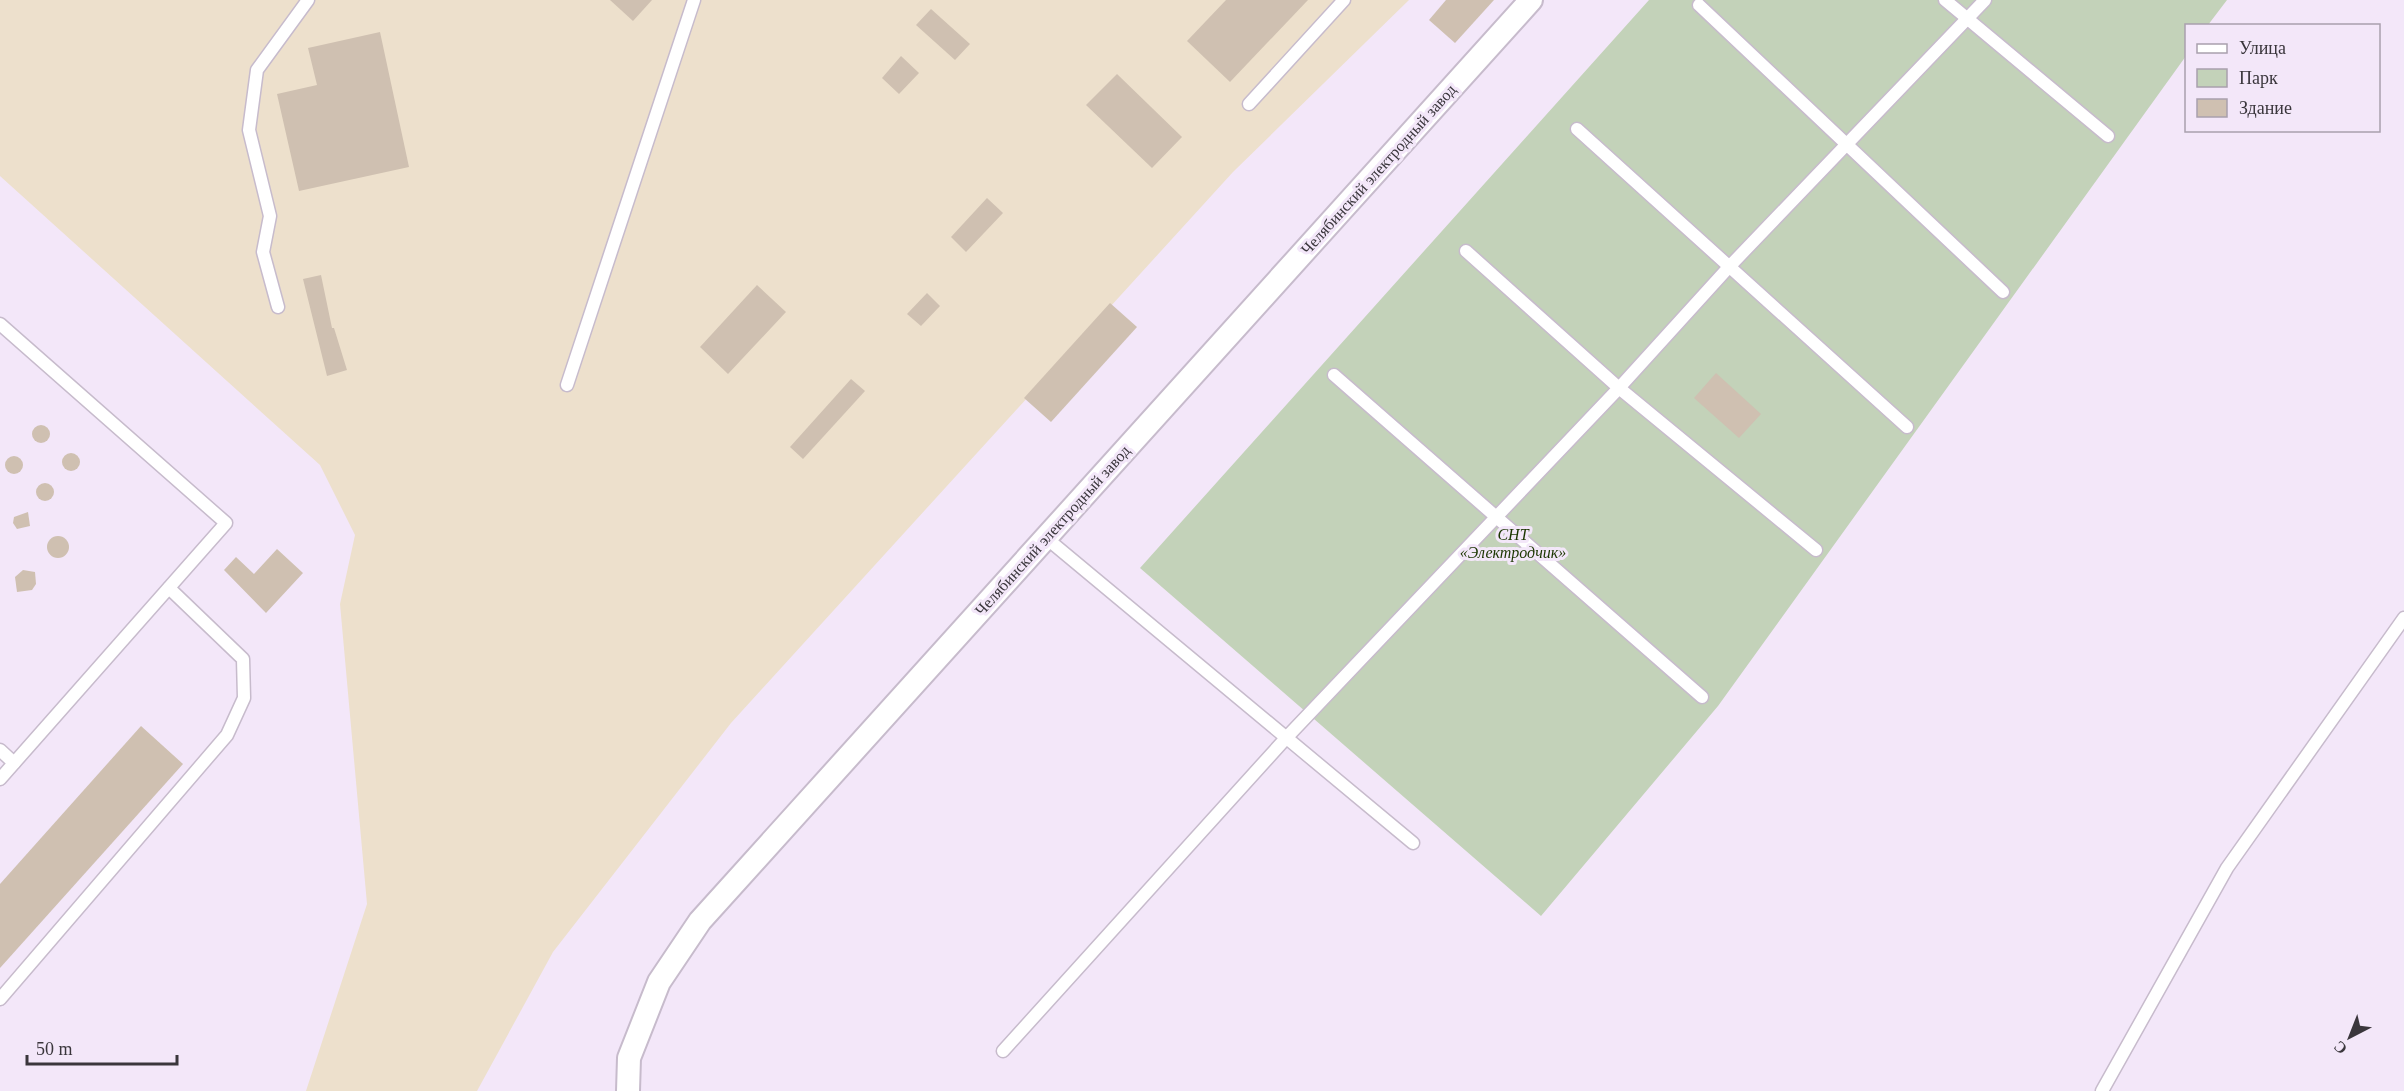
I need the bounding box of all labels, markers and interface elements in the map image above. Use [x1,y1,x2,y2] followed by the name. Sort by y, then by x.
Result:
[2185,24,2380,132] legend
[2239,38,2286,58] text: Улица
[2239,68,2278,88] text: Парк
[1298,81,1460,258] street label: Челябинский электродный завод
[2239,98,2292,118] text: Здание
[972,442,1134,619] street label: Челябинский электродный завод
[1460,526,1566,562] park label: СНТ «Электродчик»
[2320,1007,2380,1067] north arrow
[27,1028,177,1066] scale bar
[2330,1038,2350,1058] text: С
[36,1039,73,1059] text: 50 m

